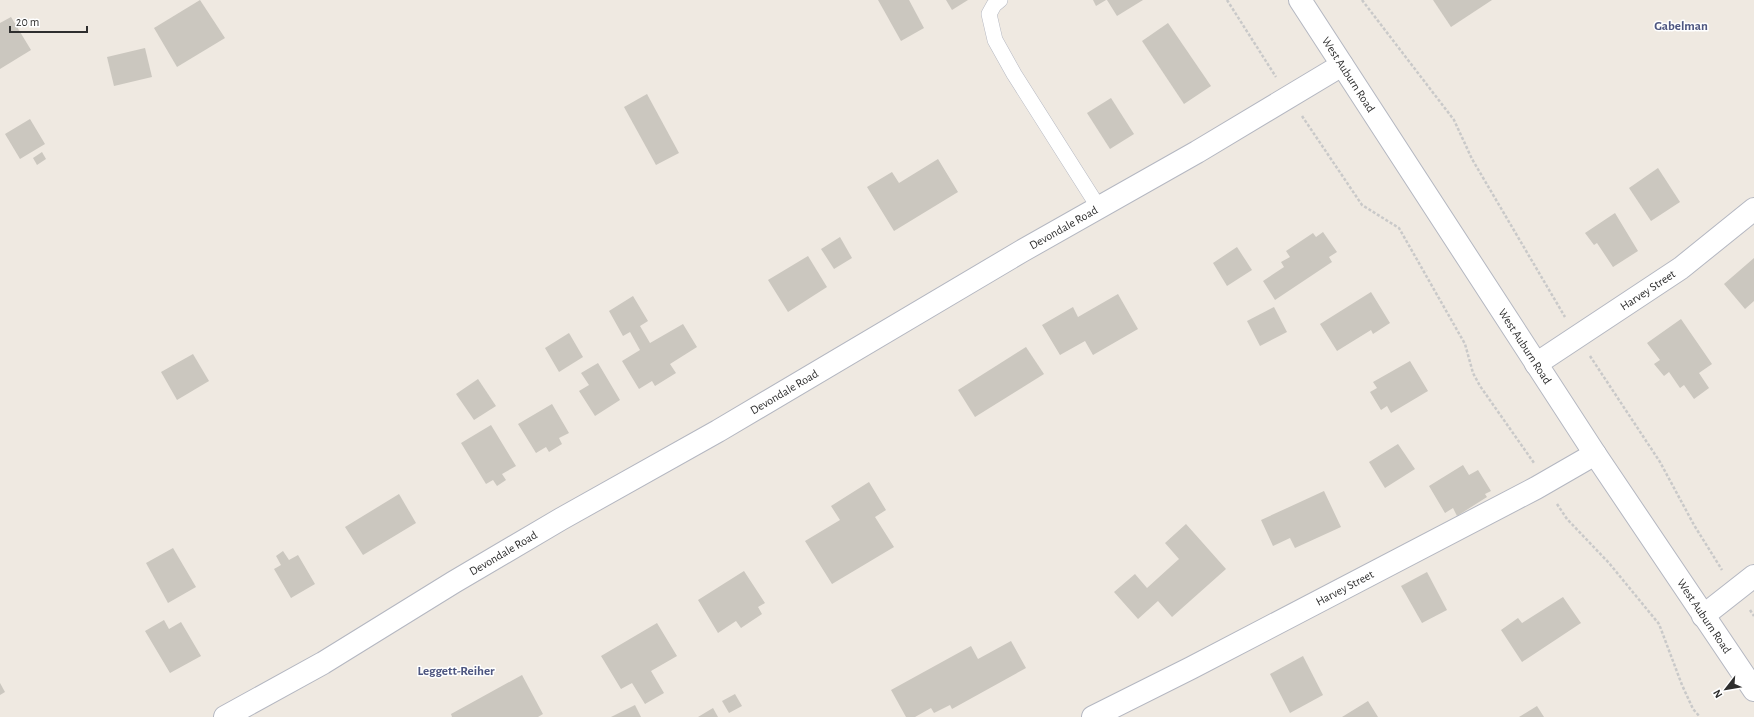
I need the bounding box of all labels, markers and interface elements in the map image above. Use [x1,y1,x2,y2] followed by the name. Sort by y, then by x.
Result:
[10,8,87,34] scale bar
[16,16,39,28] text: 20 m
[1654,20,1708,33] district label: Gabelman
[1320,35,1377,114] street label: West Auburn Road
[1027,204,1100,252] street label: Devondale Road
[1618,267,1678,313] street label: Harvey Street
[1496,307,1554,386] street label: West Auburn Road
[748,367,820,416] street label: Devondale Road
[467,528,539,578] street label: Devondale Road
[1314,568,1376,608] street label: Harvey Street
[1675,577,1734,656] street label: West Auburn Road
[417,665,495,678] district label: Leggett-Reiher
[1706,669,1746,709] north arrow
[1711,688,1725,700] text: N

